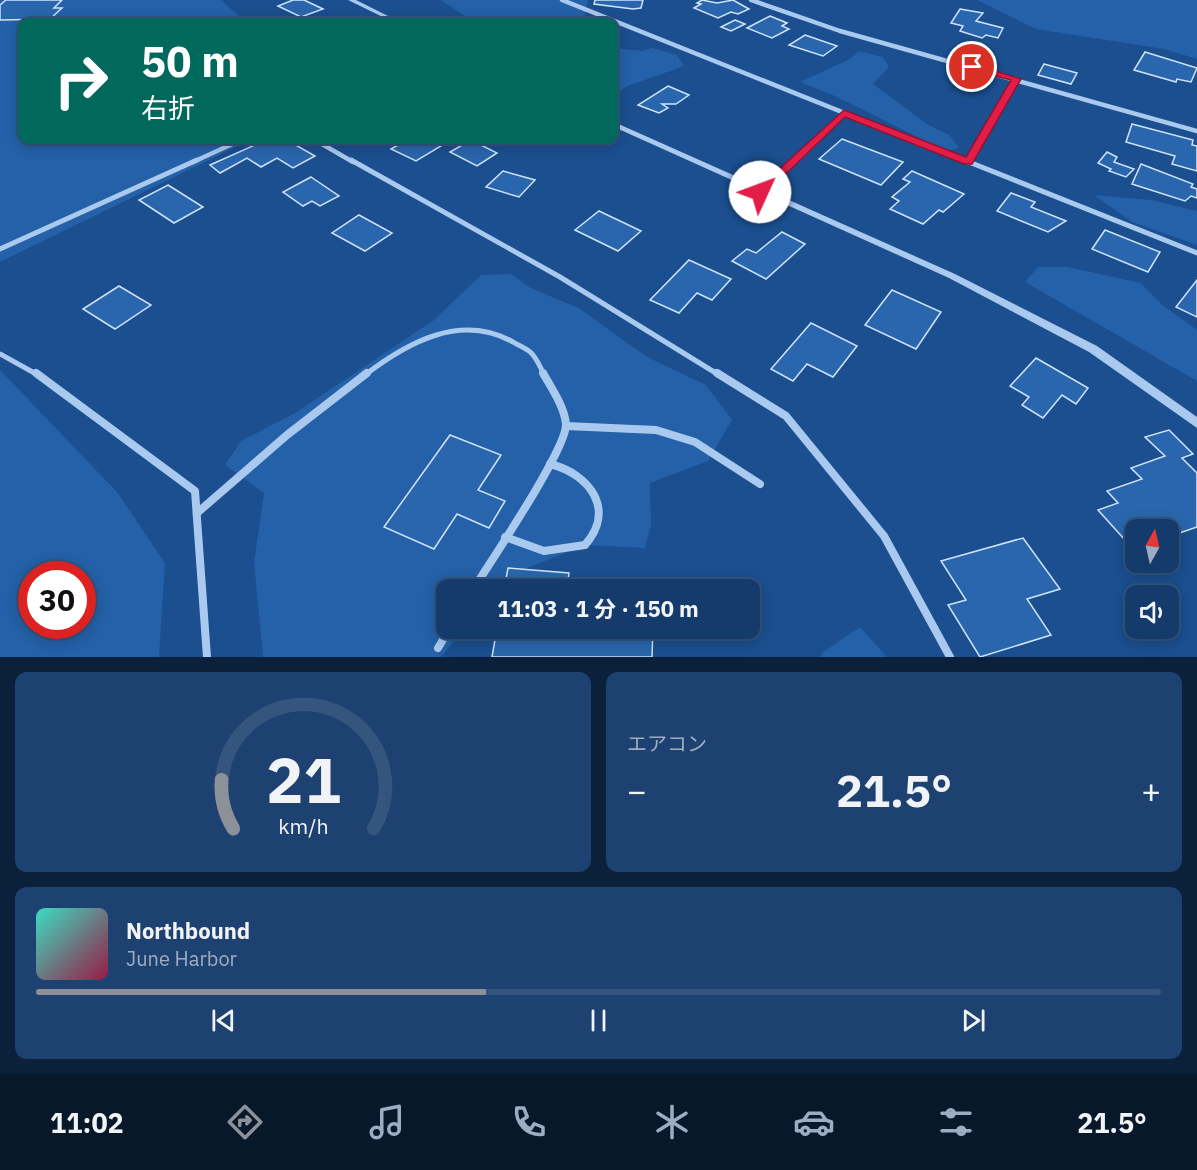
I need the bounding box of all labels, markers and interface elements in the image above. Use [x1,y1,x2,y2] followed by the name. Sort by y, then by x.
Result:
[141,34,239,89] text: 50 m
[946,41,997,92] pin
[42,42,120,120] icon: right
[955,50,988,83] icon: arrive
[141,90,195,125] text: 右折
[728,160,792,224] position arrow
[1125,519,1179,573] north arrow
[1125,519,1179,639] map controls
[18,561,96,639] speed limit sign: 30
[1125,585,1179,639] button: sound
[497,594,699,623] text: 11:03 · 1 分 · 150 m
[627,730,707,757] text: エアコン
[266,739,340,820] text: 21
[836,761,952,819] text: 21.5°
[627,769,647,812] text: −
[1141,769,1161,812] text: +
[278,812,328,840] text: km/h
[126,916,250,945] text: Northbound
[126,945,237,972] text: June Harbor
[207,1004,240,1037] icon: previous
[582,1004,615,1037] icon: pause
[957,1004,990,1037] icon: next
[224,1101,266,1143] icon: directions
[366,1101,408,1143] icon: music
[508,1101,550,1143] icon: phone
[651,1101,693,1143] icon: climate
[793,1101,835,1143] icon: car
[935,1101,977,1143] icon: filters
[50,1105,124,1140] text: 11:02
[1077,1105,1147,1140] text: 21.5°

